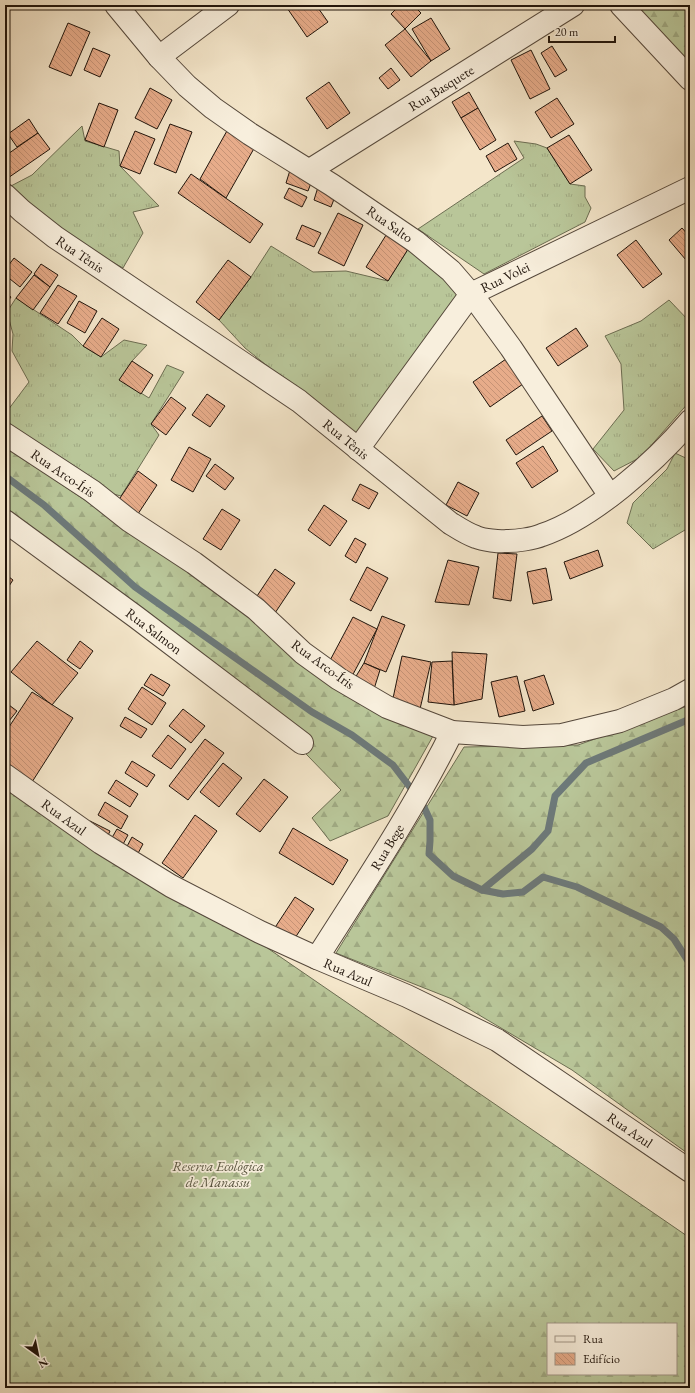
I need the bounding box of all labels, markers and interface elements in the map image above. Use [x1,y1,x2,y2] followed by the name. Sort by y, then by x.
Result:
[549,18,615,44] scale bar
[555,24,579,40] text: 20 m
[405,60,478,115] street label: Rua Basquete
[363,202,417,246] street label: Rua Salto
[52,231,108,277] street label: Rua Tênis
[477,257,533,297] street label: Rua Volei
[319,415,373,463] street label: Rua Tênis
[27,445,99,501] street label: Rua Arco-Íris
[122,604,186,659] street label: Rua Salmon
[288,635,358,693] street label: Rua Arco-Íris
[38,795,91,840] street label: Rua Azul
[366,820,408,873] street label: Rua Bege
[321,954,376,991] street label: Rua Azul
[604,1108,657,1152] street label: Rua Azul
[172,1157,264,1191] park label: Reserva Ecológica de Manassu
[547,1323,677,1375] legend
[583,1331,603,1347] text: Rua
[18,1335,58,1375] north arrow
[583,1351,620,1367] text: Edifício
[36,1355,51,1372] text: N

